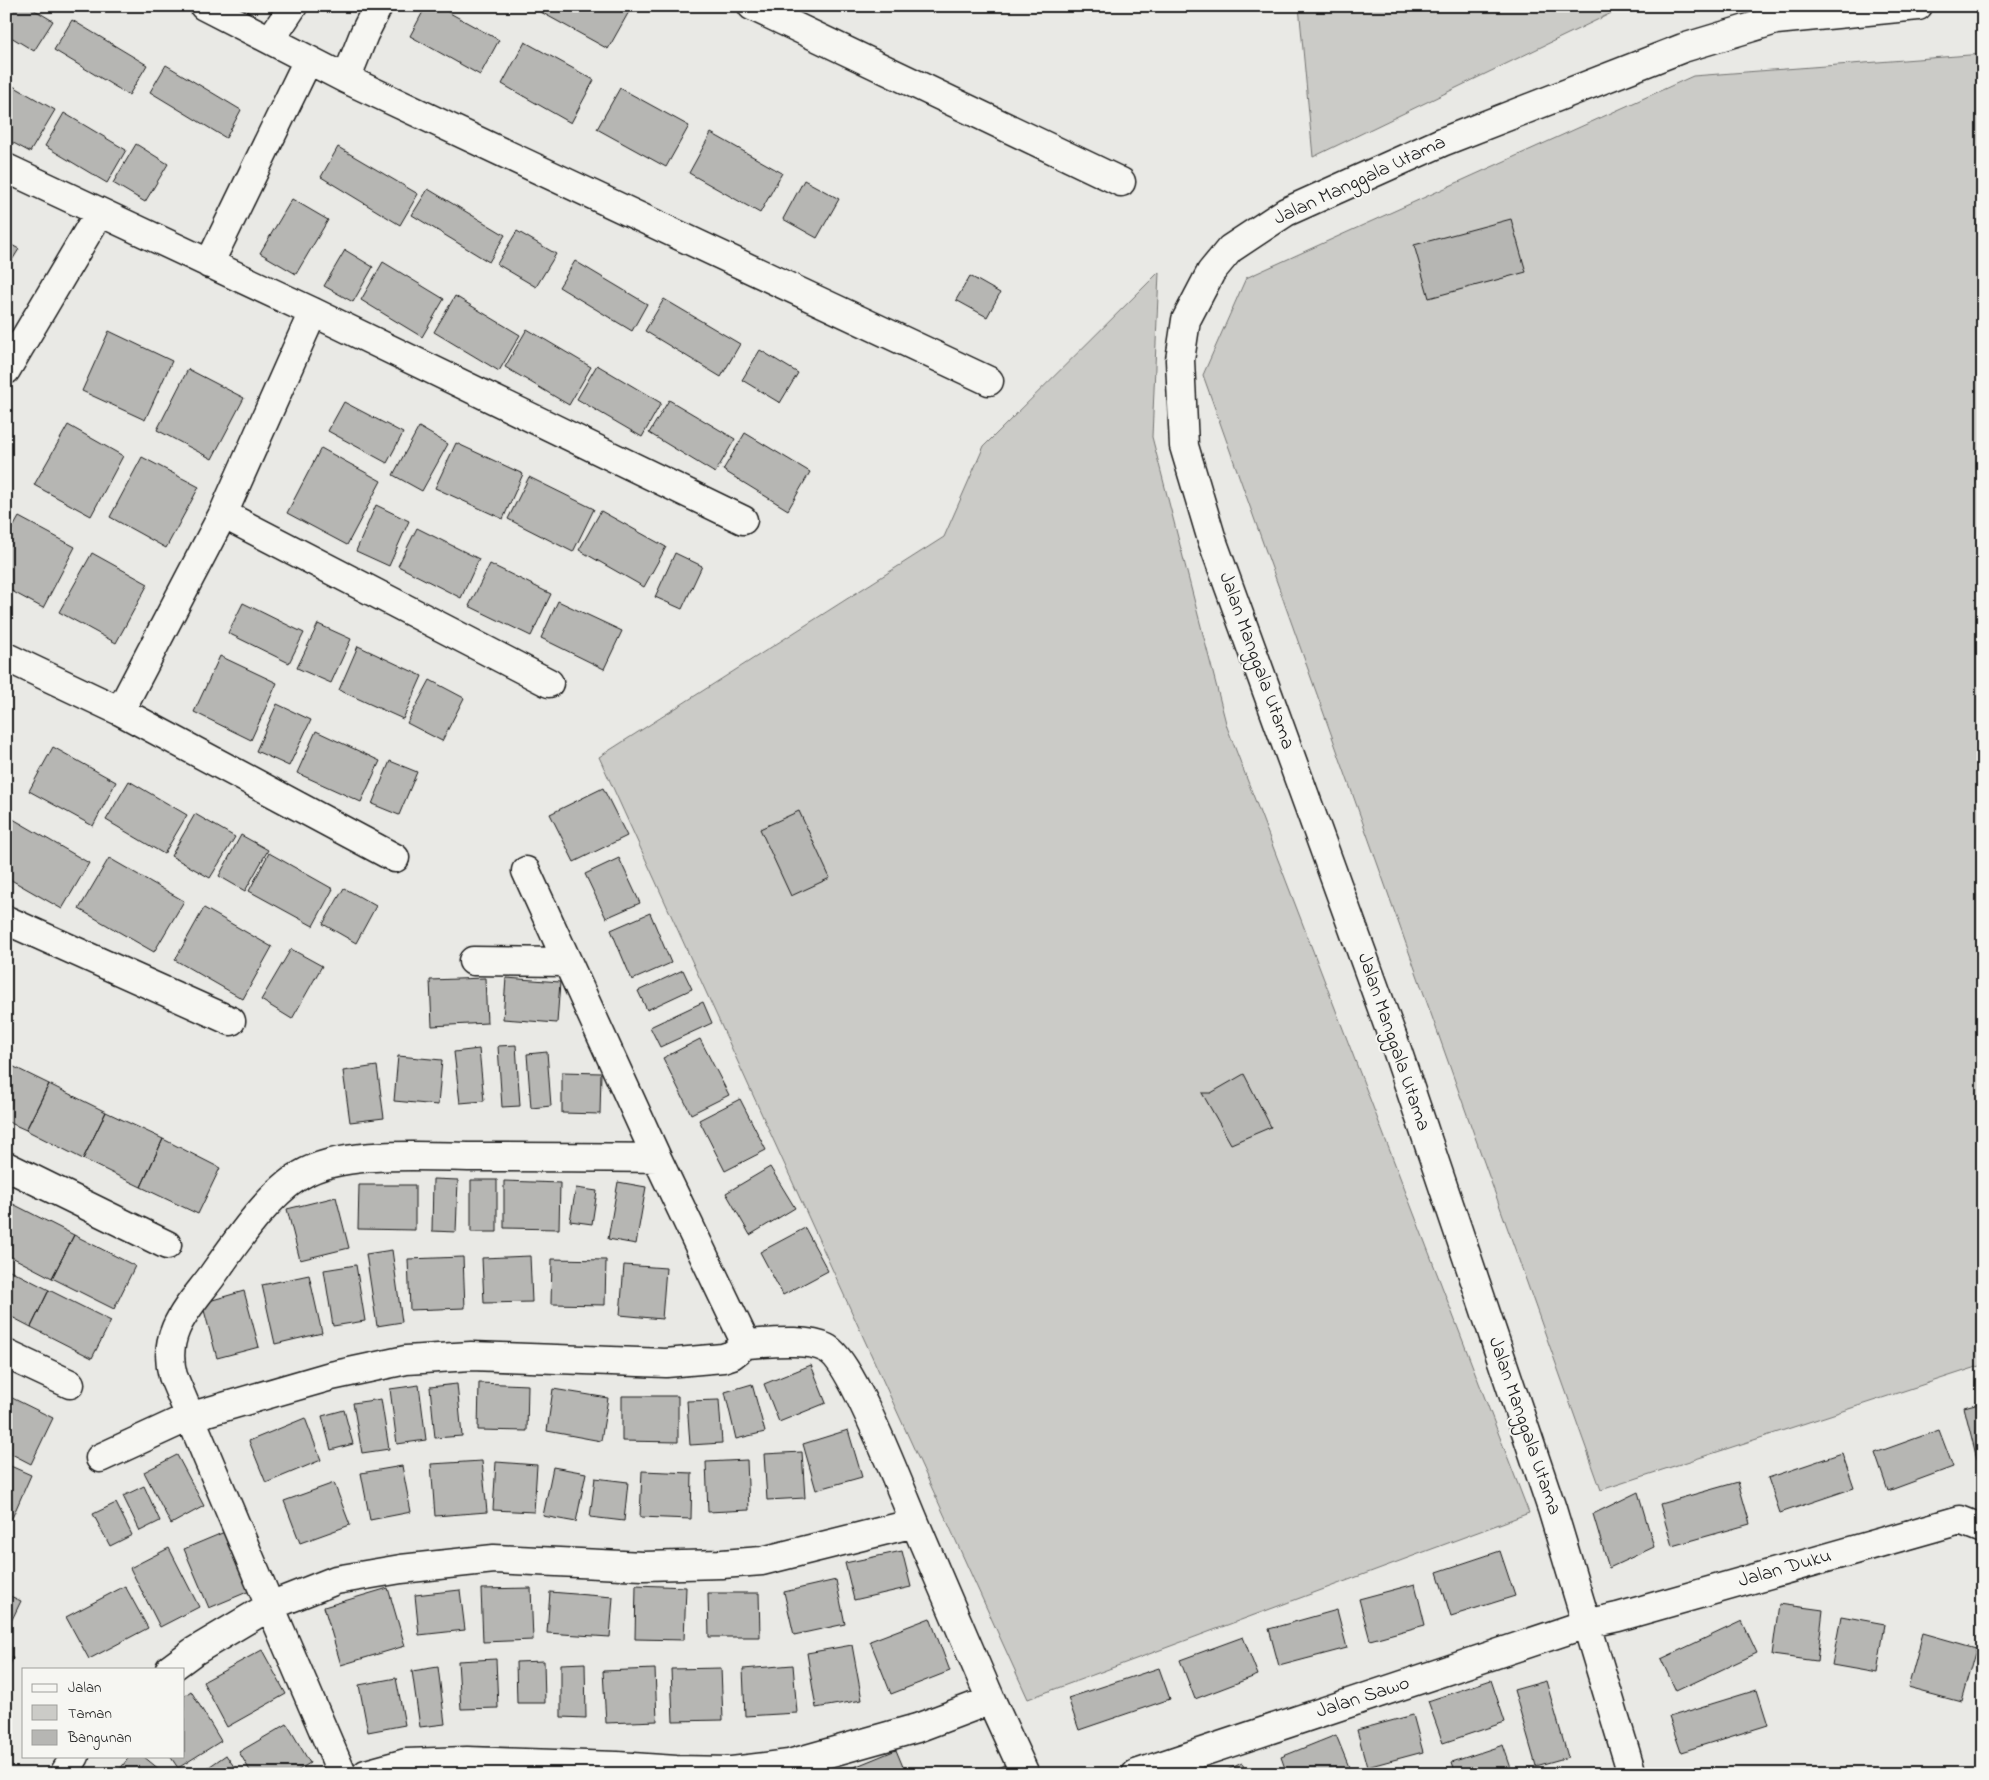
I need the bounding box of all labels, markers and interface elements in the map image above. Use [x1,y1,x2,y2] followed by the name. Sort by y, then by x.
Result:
[1269,128,1451,235] street label: Jalan Manggala Utama
[1209,568,1302,754] street label: Jalan Manggala Utama
[1348,949,1437,1135] street label: Jalan Manggala Utama
[1479,1333,1568,1519] street label: Jalan Manggala Utama
[1735,1542,1835,1596] street label: Jalan Duku
[22,1668,185,1758] legend
[1313,1669,1413,1727] street label: Jalan Sawo
[68,1677,101,1699] text: Jalan
[68,1703,112,1725] text: Taman
[67,1727,132,1750] text: Bangunan

